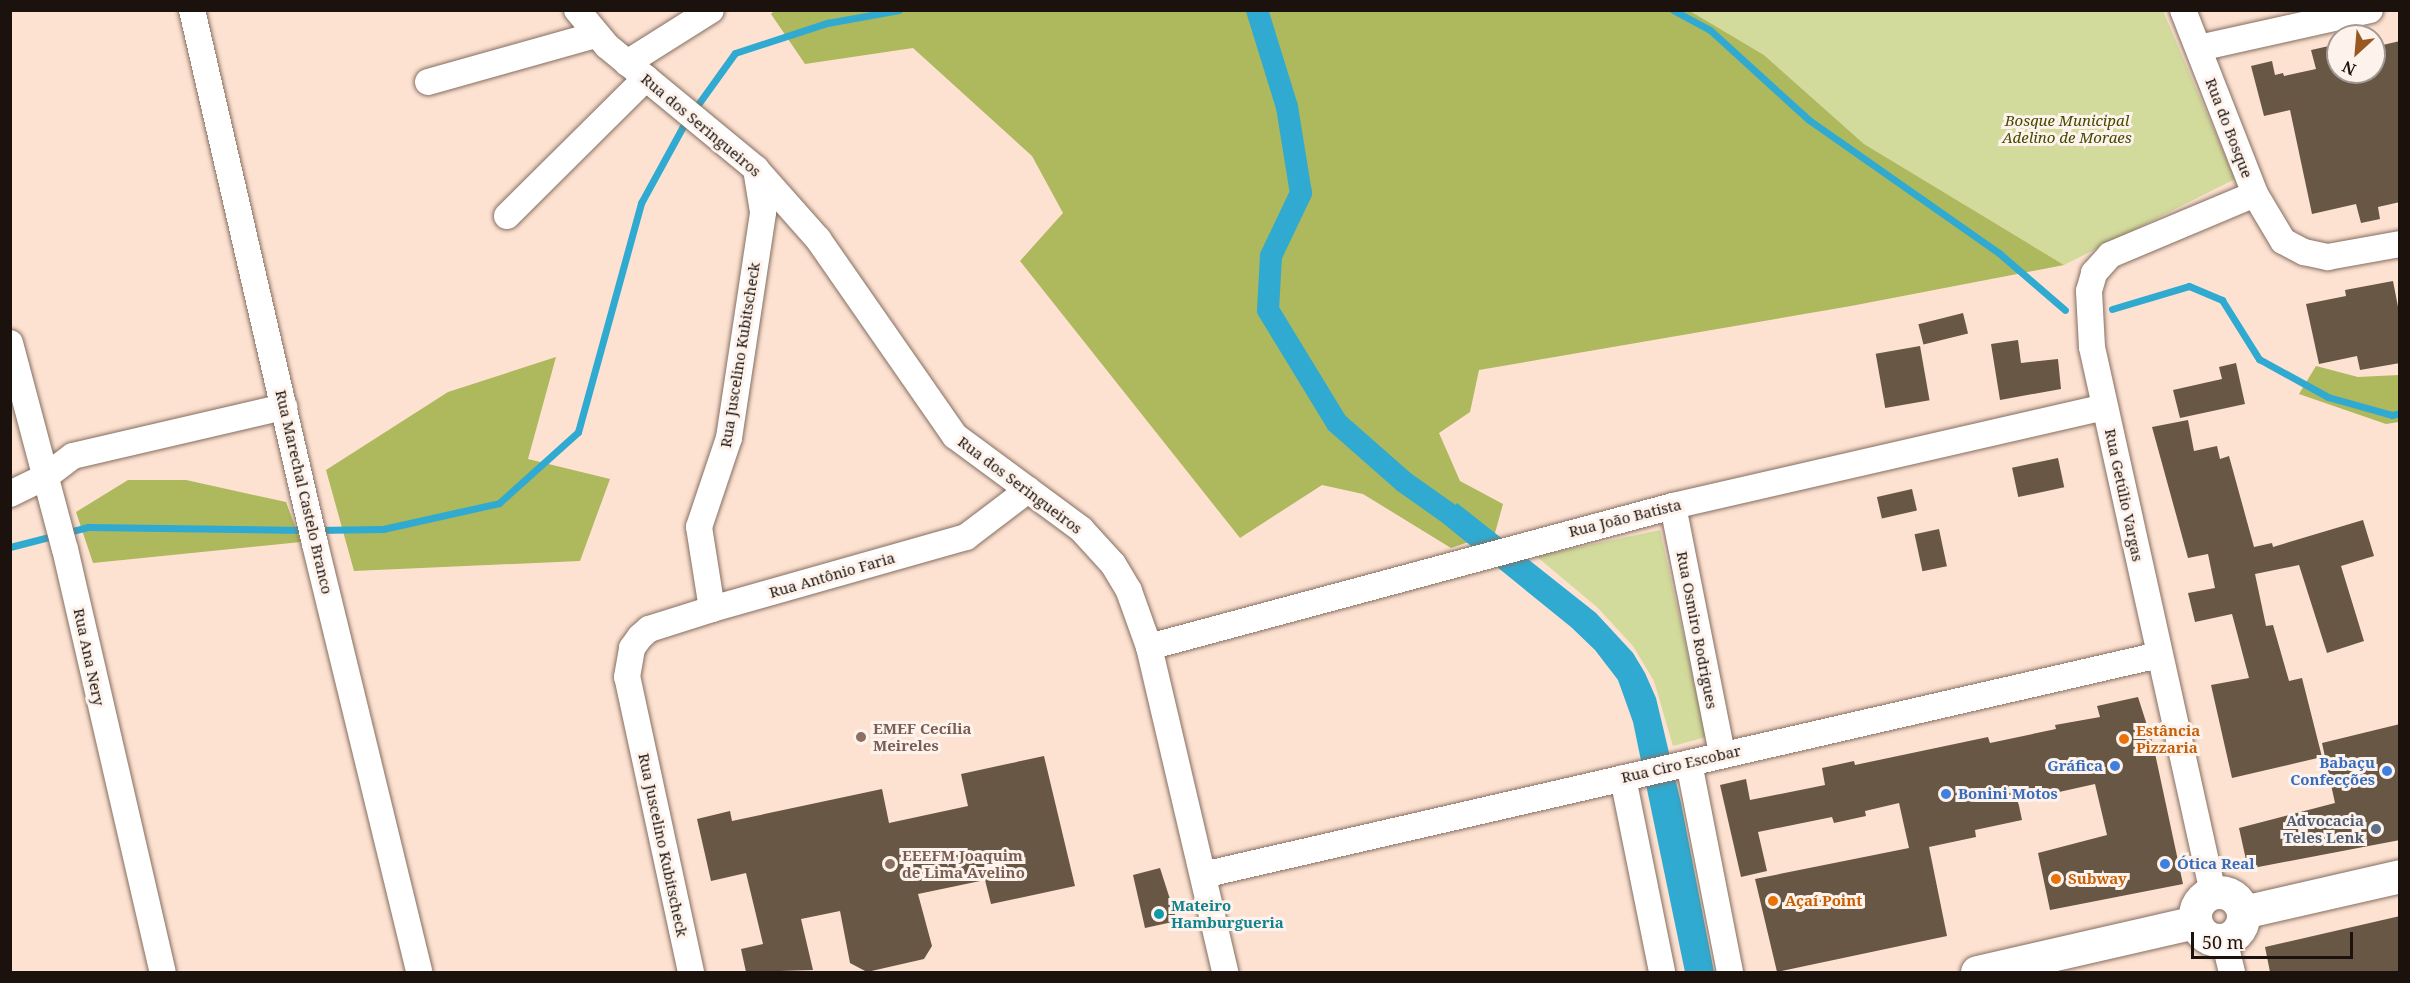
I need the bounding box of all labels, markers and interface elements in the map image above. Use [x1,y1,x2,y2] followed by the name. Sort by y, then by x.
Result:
[2326,24,2386,84] north arrow
[2339,56,2359,81] text: N
[637,70,765,180] street label: Rua dos Seringueiros
[2202,76,2256,180] street label: Rua do Bosque
[2002,111,2132,146] park label: Bosque Municipal Adelino de Moraes
[716,261,764,449] street label: Rua Juscelino Kubitscheck
[272,388,336,596] street label: Rua Marechal Castelo Branco
[2101,427,2147,563] street label: Rua Getúlio Vargas
[954,432,1086,538] street label: Rua dos Seringueiros
[1567,495,1683,541] street label: Rua João Batista
[767,548,897,602] street label: Rua Antônio Faria
[1673,550,1721,710] street label: Rua Osmiro Rodrigues
[70,607,108,707] street label: Rua Ana Nery
[873,719,971,754] place label: EMEF Cecília Meireles
[2136,721,2200,756] place label: Estância Pizzaria
[854,730,868,744] marker: EMEF Cecília Meireles
[2117,732,2131,746] marker: Estância Pizzaria
[1619,741,1743,787] street label: Rua Ciro Escobar
[635,752,691,938] street label: Rua Juscelino Kubitscheck
[2290,753,2375,788] place label: Babaçu Confecções
[2047,757,2103,775] place label: Gráfica
[2108,759,2122,773] marker: Gráfica
[2380,764,2394,778] marker: Babaçu Confecções
[1958,785,2058,803] place label: Bonini Motos
[1939,787,1953,801] marker: Bonini Motos
[2283,811,2364,846] place label: Advocacia Teles Lenk
[2369,822,2383,836] marker: Advocacia Teles Lenk
[902,846,1025,881] place label: EEEFM Joaquim de Lima Avelino
[2177,855,2255,873] place label: Ótica Real
[883,857,897,871] marker: EEEFM Joaquim de Lima Avelino
[2158,857,2172,871] marker: Ótica Real
[2068,870,2127,888] place label: Subway
[2049,872,2063,886] marker: Subway
[1785,892,1862,910] place label: Açaí Point
[1766,894,1780,908] marker: Açaí Point
[1171,896,1284,931] place label: Mateiro Hamburgueria
[1152,907,1166,921] marker: Mateiro Hamburgueria
[2194,920,2356,958] scale bar
[2202,930,2244,954] text: 50 m

